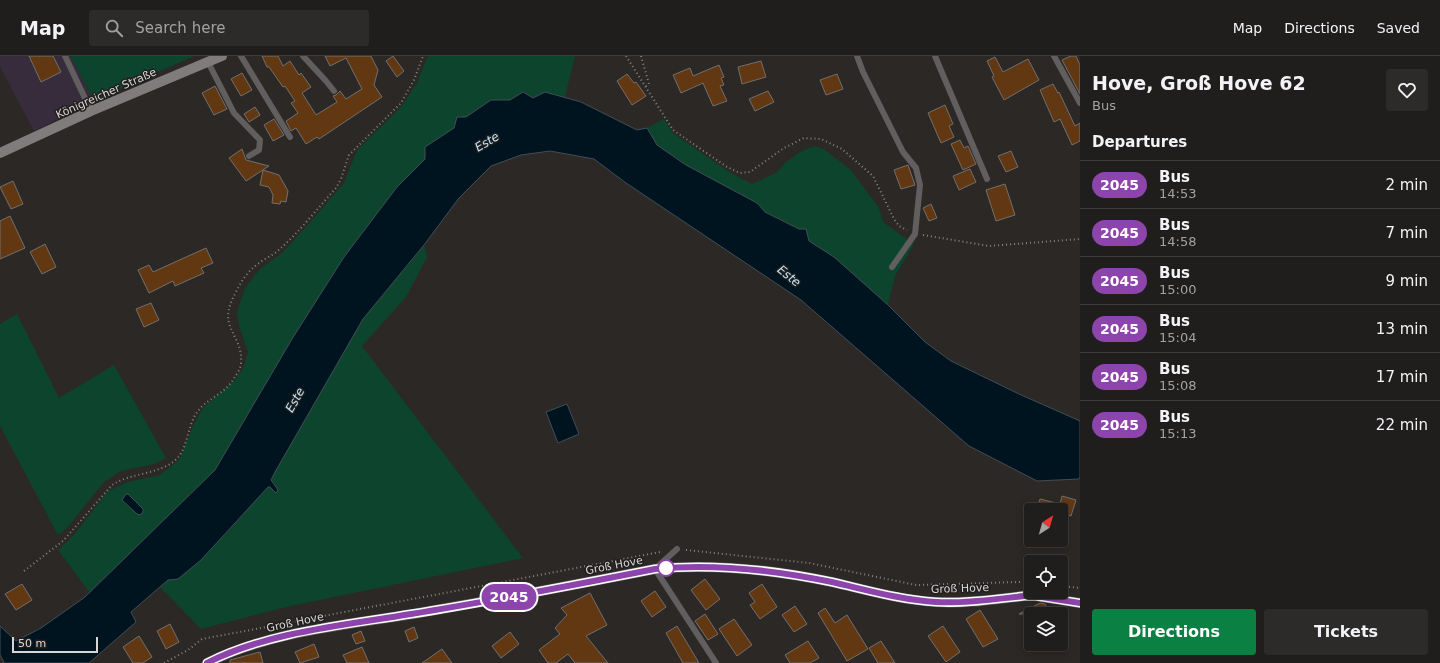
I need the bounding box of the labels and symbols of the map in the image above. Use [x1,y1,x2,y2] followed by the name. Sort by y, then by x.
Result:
[54,65,159,121] street label: Königreicher Straße
[472,129,502,155] water label: Este
[775,262,803,290] water label: Este
[283,385,307,415] water label: Este
[1024,503,1068,547] north arrow
[584,554,644,577] street label: Groß Hove
[657,559,675,577] unlabelled marker
[931,581,990,596] street label: Groß Hove
[481,584,537,610] line badge: 2045
[265,610,325,635] street label: Groß Hove
[12,635,98,654] scale bar

